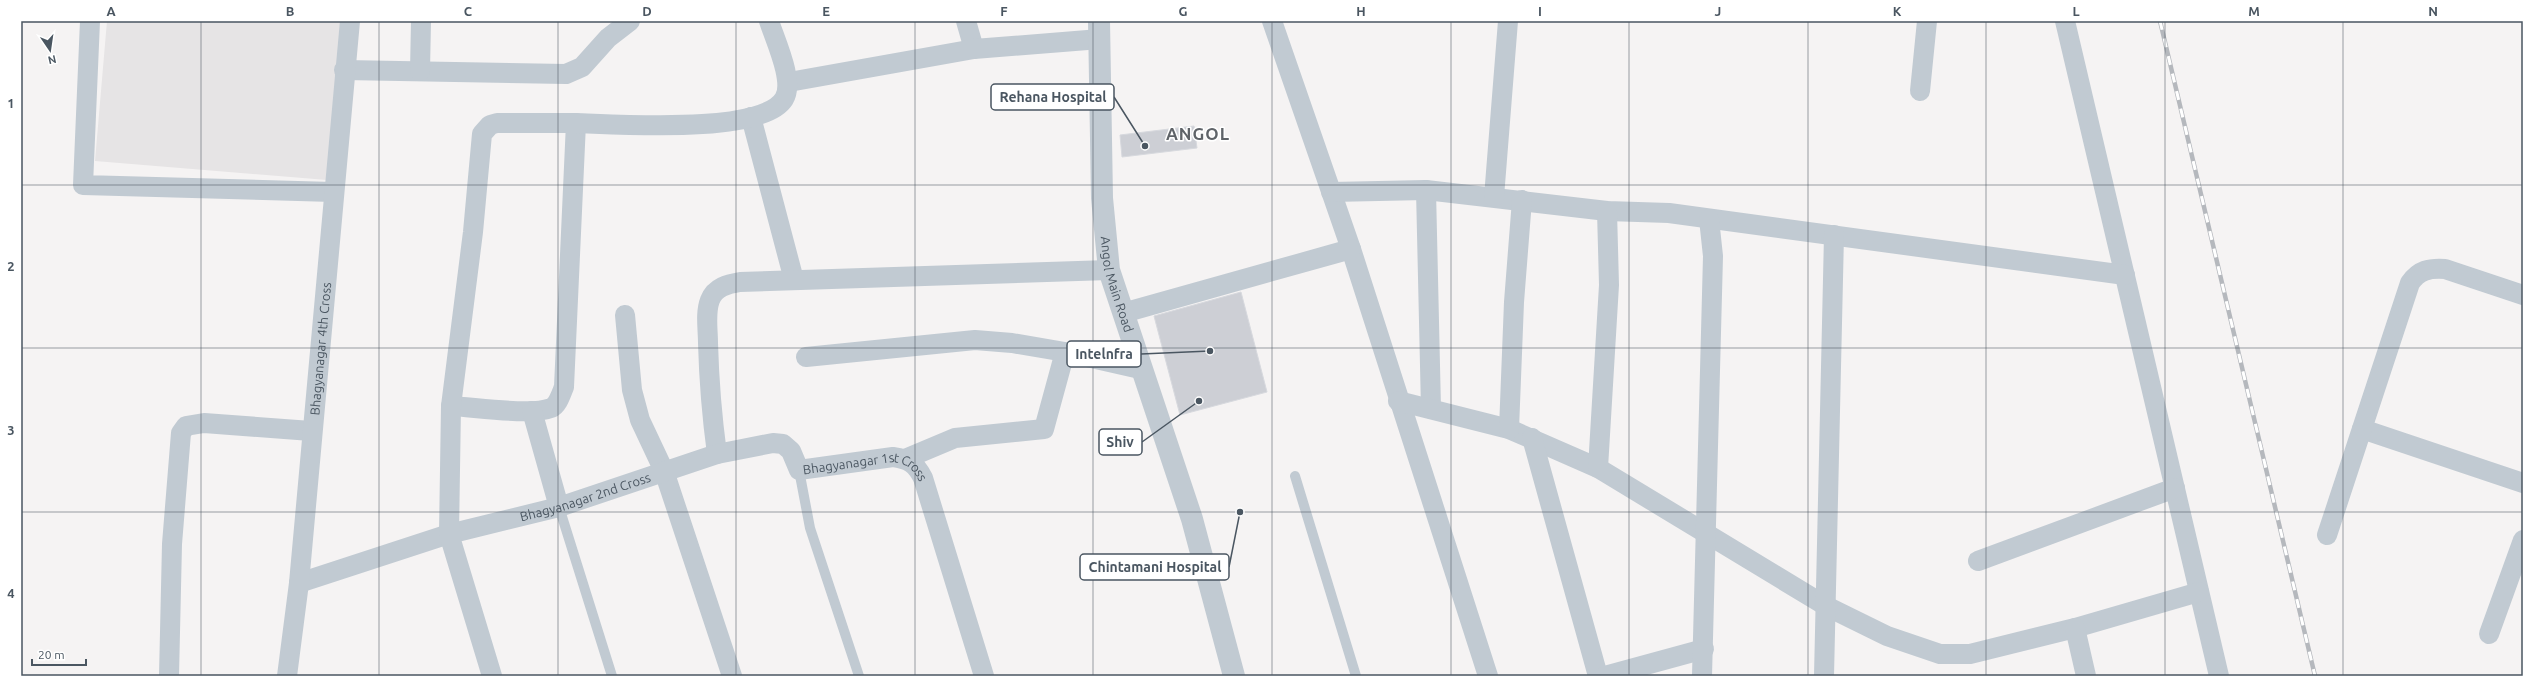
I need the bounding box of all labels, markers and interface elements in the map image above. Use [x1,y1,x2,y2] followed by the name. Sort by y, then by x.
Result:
[106,4,116,18] text: A
[286,4,295,18] text: B
[464,4,473,18] text: C
[642,4,652,18] text: D
[822,4,830,18] text: E
[1000,4,1008,18] text: F
[1179,4,1188,18] text: G
[1356,4,1366,18] text: H
[1538,4,1542,18] text: I
[1715,4,1721,18] text: J
[1893,4,1902,18] text: K
[2072,4,2080,18] text: L
[2248,4,2260,18] text: M
[2428,4,2438,18] text: N
[30,30,70,70] north arrow
[47,53,58,67] text: N
[991,84,1114,110] callout: Rehana Hospital
[999,89,1107,105] text: Rehana Hospital
[7,96,15,110] text: 1
[1166,124,1230,143] district label: ANGOL
[1099,236,1136,334] street label: Angol Main Road
[7,259,15,273] text: 2
[307,281,333,416] street label: Bhagyanagar 4th Cross
[1067,341,1141,367] callout: Intelnfra
[1075,346,1133,362] text: Intelnfra
[7,423,15,437] text: 3
[1099,429,1142,455] callout: Shiv
[1106,434,1134,450] text: Shiv
[802,450,930,484] street label: Bhagyanagar 1st Cross
[518,470,653,523] street label: Bhagyanagar 2nd Cross
[1080,554,1229,580] callout: Chintamani Hospital
[1089,559,1221,575] text: Chintamani Hospital
[7,586,15,600] text: 4
[32,641,86,667] scale bar
[38,648,65,661] text: 20 m

